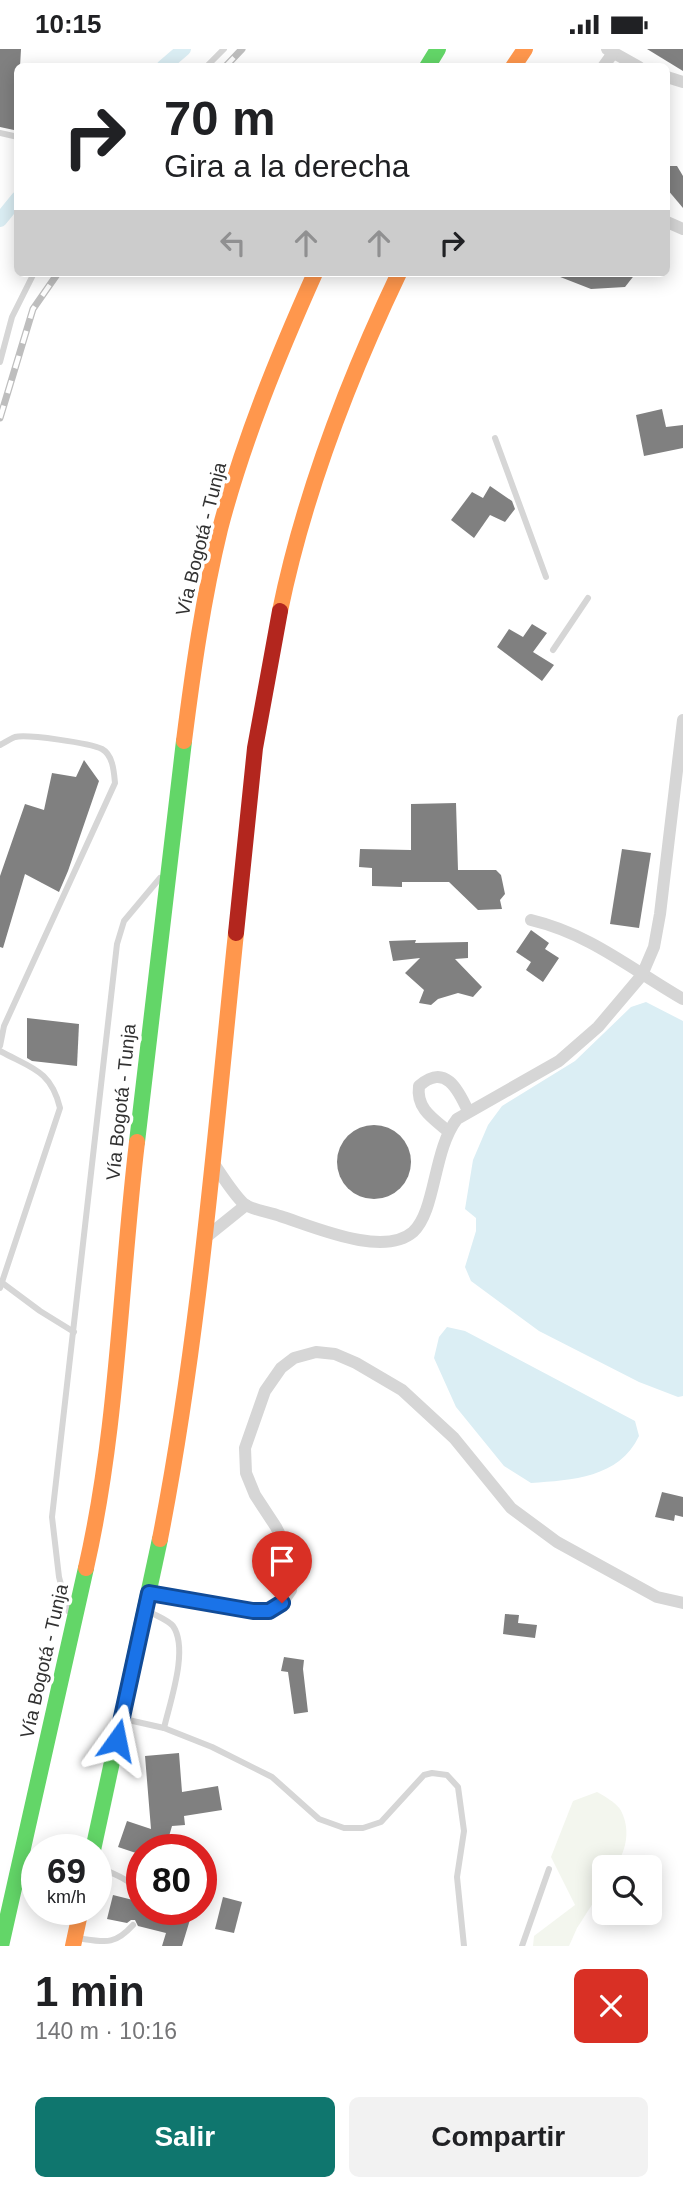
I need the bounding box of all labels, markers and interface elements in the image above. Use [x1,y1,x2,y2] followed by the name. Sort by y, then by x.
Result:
[35,9,102,39] text: 10:15
[49,91,140,182] icon: right
[164,91,276,145] text: 70 m
[164,148,409,184] text: Gira a la derecha
[214,224,252,262] icon: left
[287,224,325,262] icon: ahead
[360,224,398,262] icon: ahead
[433,224,471,262] icon: right
[172,460,230,618] street label: Vía Bogotá - Tunja
[102,1022,140,1181] street label: Vía Bogotá - Tunja
[252,1531,312,1603] pin
[263,1542,301,1580] icon: arrive
[16,1582,72,1740] street label: Vía Bogotá - Tunja
[80,1703,154,1777] position arrow
[126,1834,217,1925] speed limit sign: 80
[47,1851,86,1890] text: 69
[592,1855,662,1925] map controls
[592,1855,662,1925] button: search
[47,1887,86,1907] text: km/h
[35,1968,145,2015] text: 1 min
[574,1969,648,2043] button: close
[35,2018,177,2044] text: 140 m · 10:16
[35,2097,335,2177] button: Salir
[349,2097,648,2177] button: Compartir

